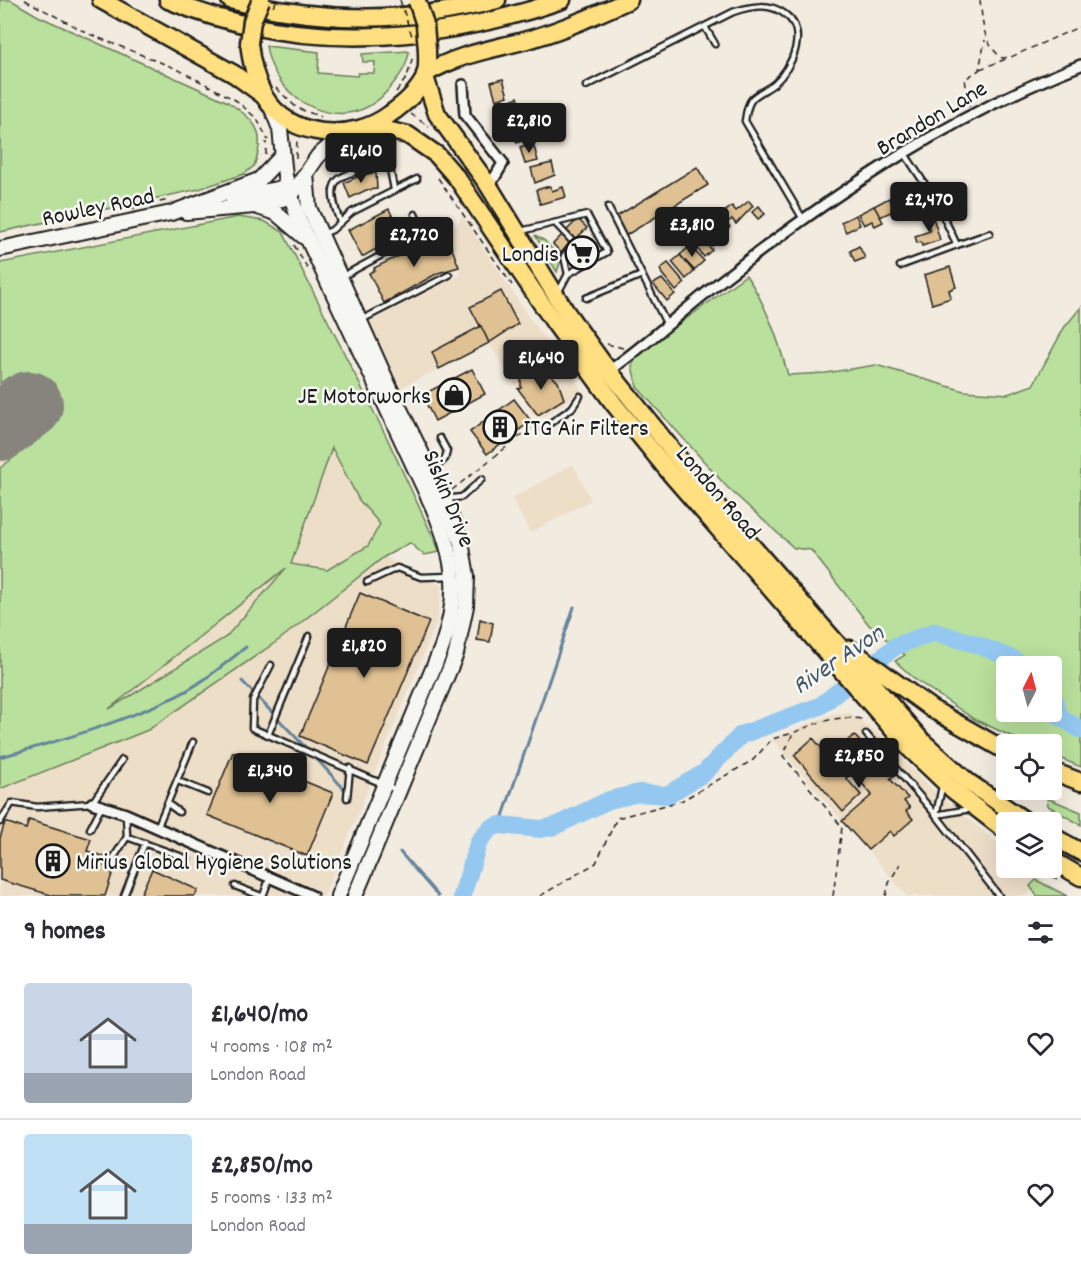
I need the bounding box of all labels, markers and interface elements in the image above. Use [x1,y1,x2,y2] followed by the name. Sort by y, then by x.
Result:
[871,73,994,166] street label: Brandon Lane
[480,103,578,154] pin: £2,810
[506,108,552,136] text: £2,810
[312,133,410,184] pin: £1,610
[339,138,383,166] text: £1,610
[39,180,158,237] street label: Rowley Road
[880,182,978,233] pin: £2,470
[904,187,954,215] text: £2,470
[643,207,741,258] pin: £3,810
[669,212,715,240] text: £3,810
[365,217,463,268] pin: £2,720
[389,222,439,250] text: £2,720
[564,235,600,271] supermarket icon: Londis
[502,239,559,273] place label: Londis
[492,340,590,391] pin: £1,640
[517,345,565,373] text: £1,640
[436,377,472,413] shop icon: JE Motorworks
[298,381,431,415] place label: JE Motorworks
[482,409,518,445] building icon: ITG Air Filters
[523,413,649,447] place label: ITG Air Filters
[666,439,767,549] street label: London Road
[412,445,482,553] street label: Siskin Drive
[786,616,893,705] water label: River Avon
[315,628,413,679] pin: £1,820
[341,633,387,661] text: £1,820
[996,656,1062,722] north arrow
[996,656,1062,878] map controls
[996,734,1062,800] button: locate
[810,738,908,789] pin: £2,850
[834,743,884,771] text: £2,850
[221,753,319,804] pin: £1,340
[247,758,293,786] text: £1,340
[996,812,1062,878] button: layers
[35,843,71,879] building icon: Mirius Global Hygiene Solutions
[76,847,352,881] place label: Mirius Global Hygiene Solutions
[24,914,106,951] text: 9 homes
[1024,916,1057,949] icon: filters
[210,997,308,1034] text: £1,640/mo
[72,1007,144,1079] icon: home
[1024,1027,1057,1060] icon: heart
[210,1034,333,1062] text: 4 rooms · 108 m²
[210,1062,306,1090] text: London Road
[210,1148,313,1185] text: £2,850/mo
[72,1158,144,1230] icon: home
[1024,1178,1057,1211] icon: heart
[210,1185,333,1213] text: 5 rooms · 133 m²
[210,1213,306,1241] text: London Road

